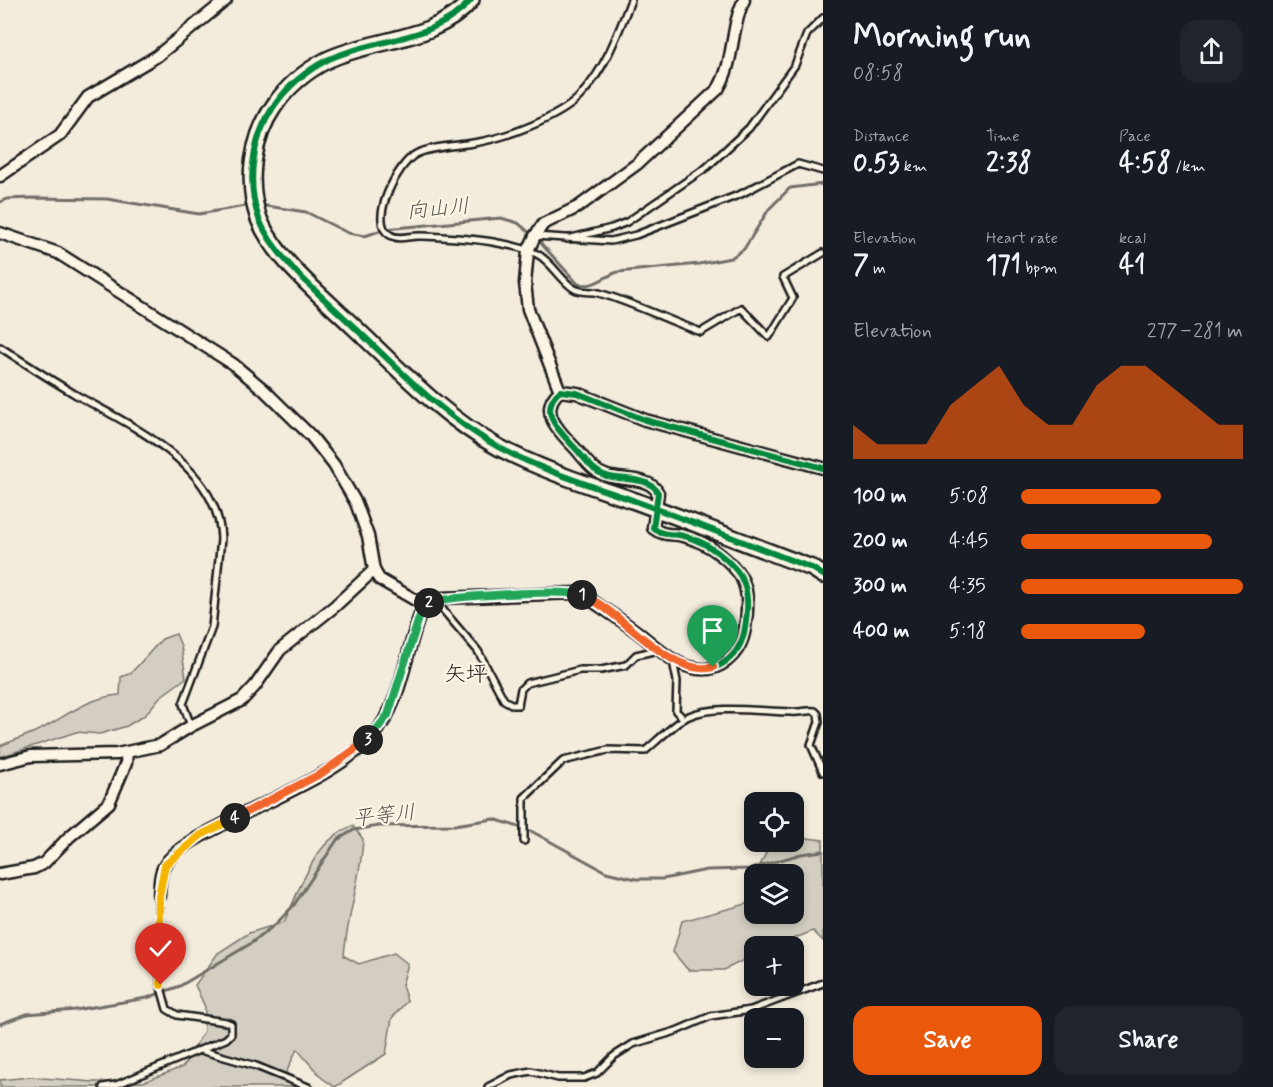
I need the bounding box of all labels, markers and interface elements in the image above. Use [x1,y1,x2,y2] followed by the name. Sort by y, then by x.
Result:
[853,15,1031,59] text: Morning run
[1180,20,1243,83] button: share
[853,60,903,87] text: 08:58
[853,126,909,147] text: Distance
[986,126,1020,147] text: Time
[1119,126,1151,147] text: Pace
[853,147,900,181] text: 0.53
[986,147,1032,181] text: 2:38
[1119,147,1171,181] text: 4:58
[900,156,927,177] text: km
[1171,156,1206,177] text: /km
[405,192,471,226] water label: 向山川
[853,228,916,249] text: Elevation
[986,228,1058,249] text: Heart rate
[1119,228,1146,249] text: kcal
[853,249,869,283] text: 7
[986,249,1021,283] text: 171
[1119,249,1145,283] text: 41
[869,258,886,279] text: m
[1021,258,1057,279] text: bpm
[853,318,932,345] text: Elevation
[1147,318,1243,345] text: 277–281 m
[853,483,907,510] text: 100 m
[949,483,988,510] text: 5:08
[853,528,908,555] text: 200 m
[949,528,988,555] text: 4:45
[853,573,907,600] text: 300 m
[949,573,986,600] text: 4:35
[567,580,597,610] pin: 1
[578,584,586,605] text: 1
[414,588,444,618] pin: 2
[425,592,433,613] text: 2
[687,605,738,667] pin
[696,614,729,647] icon: arrive
[853,618,909,645] text: 400 m
[949,618,986,645] text: 5:18
[444,661,488,689] district label: 矢坪
[353,725,383,755] pin: 3
[364,729,372,750] text: 3
[744,792,804,1068] map controls
[744,792,804,852] button: locate
[351,799,417,833] water label: 平等川
[220,803,250,833] pin: 4
[230,807,240,828] text: 4
[744,864,804,924] button: layers
[135,923,186,985] pin
[144,932,177,965] icon: check
[744,936,804,996] button: +
[853,1006,1042,1075] button: Save
[1054,1006,1243,1075] button: Share
[744,1008,804,1068] button: −

